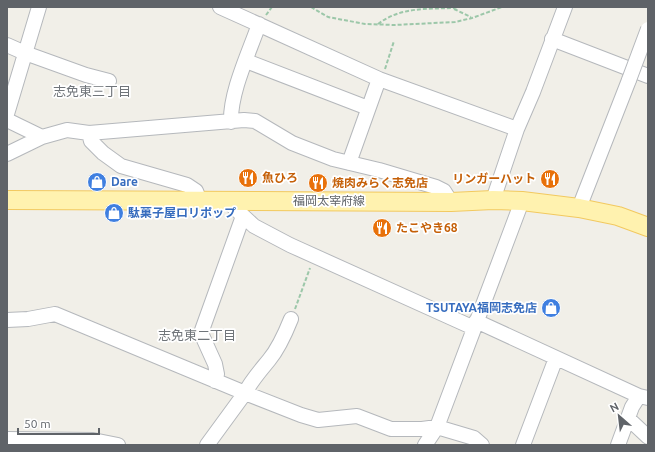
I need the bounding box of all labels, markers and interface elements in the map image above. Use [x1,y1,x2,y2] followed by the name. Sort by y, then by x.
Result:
[53,84,131,98] district label: 志免東三丁目
[237,167,259,189] restaurant icon: 魚ひろ
[539,168,561,190] restaurant icon: リンガーハット
[86,171,108,193] shop icon: Dare
[262,171,298,184] place label: 魚ひろ
[307,172,329,194] restaurant icon: 焼肉みらく志免店
[452,172,536,185] place label: リンガーハット
[111,175,138,188] place label: Dare
[332,176,428,189] place label: 焼肉みらく志免店
[293,194,365,207] street label: 福岡太宰府線
[103,202,125,224] shop icon: 駄菓子屋ロリポップ
[128,206,236,219] place label: 駄菓子屋ロリポップ
[371,217,393,239] restaurant icon: たこやき68
[396,221,458,234] place label: たこやき68
[540,297,562,319] shop icon: TSUTAYA福岡志免店
[426,301,537,314] place label: TSUTAYA福岡志免店
[158,328,236,342] district label: 志免東二丁目
[599,396,639,436] north arrow
[608,400,621,414] text: N
[18,410,99,436] scale bar
[24,417,51,430] text: 50 m

